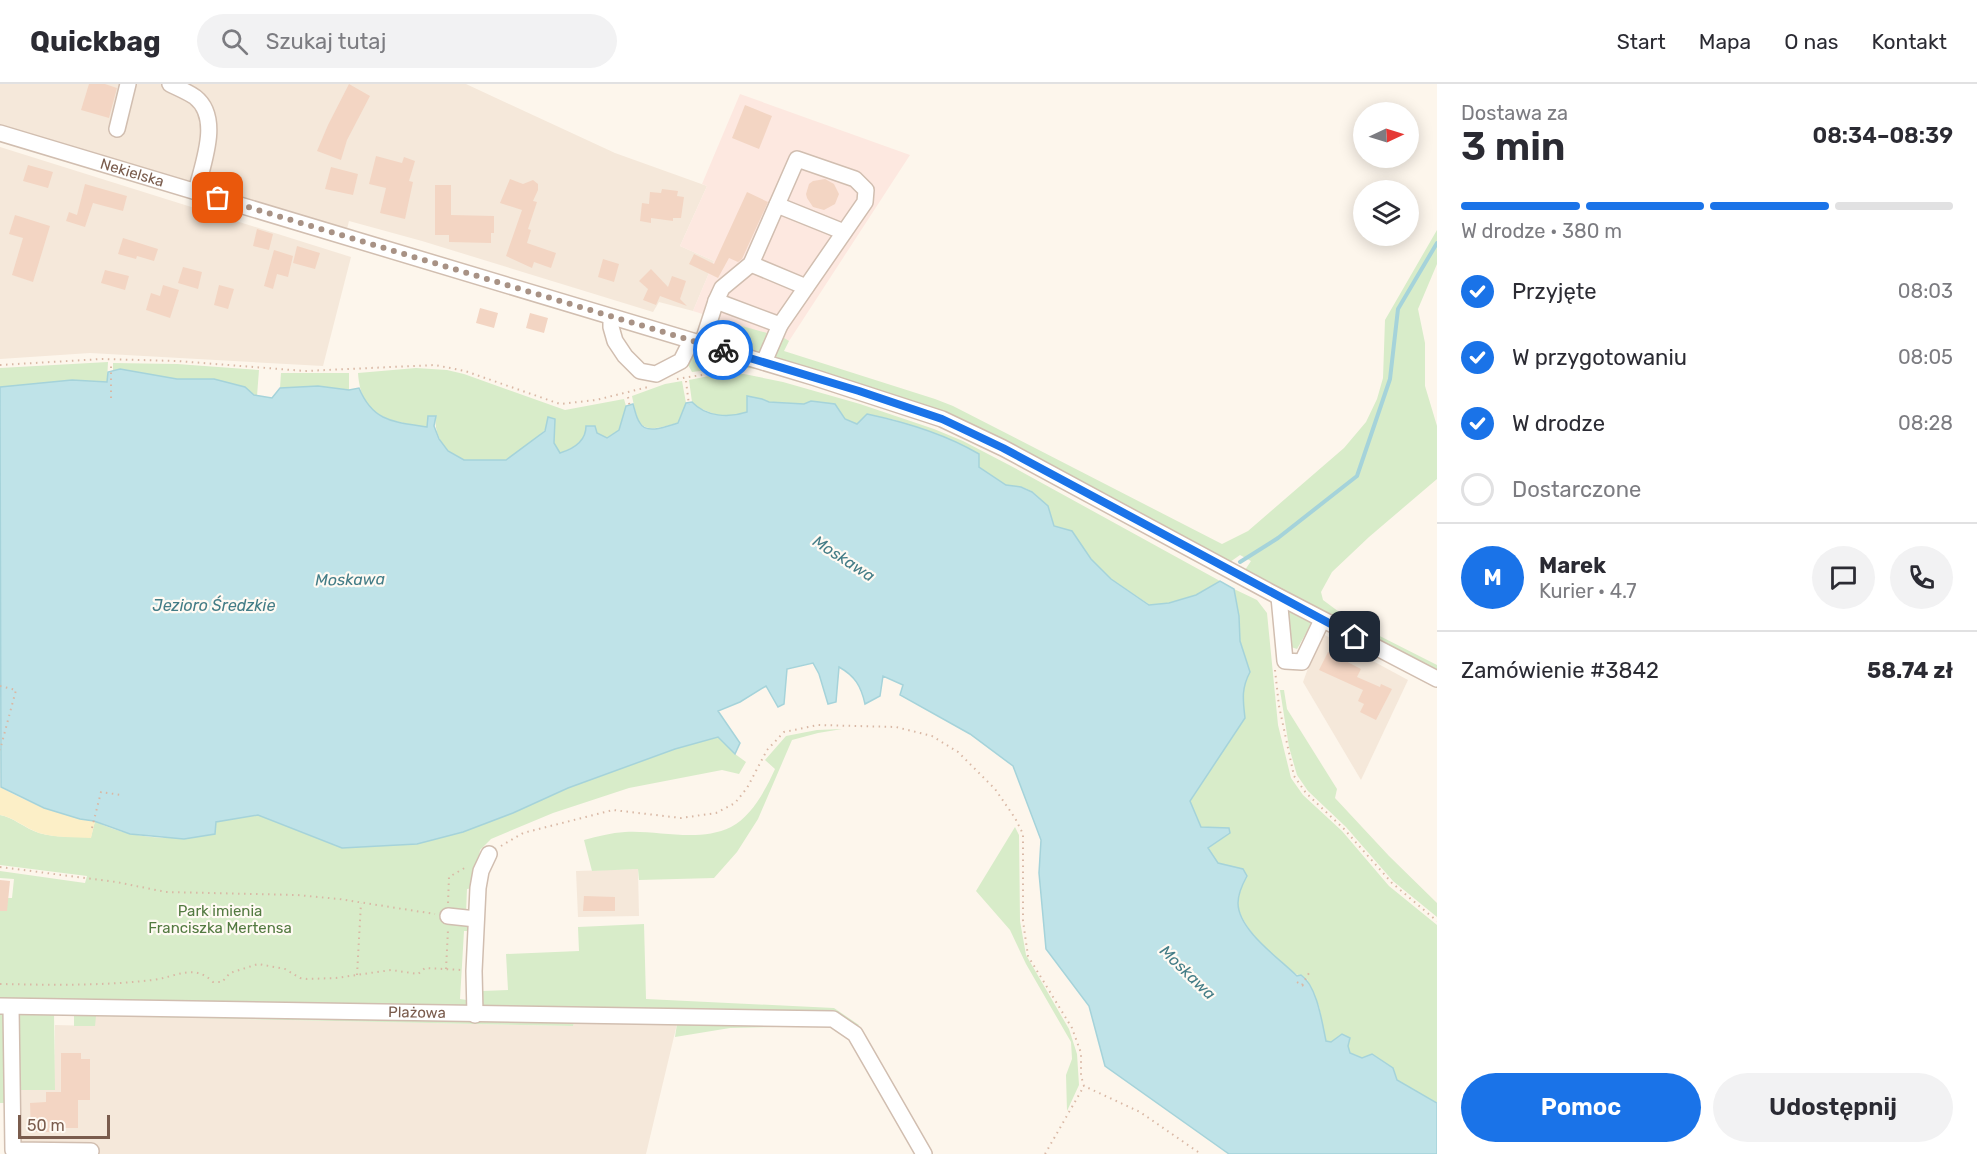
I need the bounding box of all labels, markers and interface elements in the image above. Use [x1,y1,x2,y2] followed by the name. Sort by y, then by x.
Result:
[197,14,617,68] search box
[30,25,161,58] text: Quickbag
[218,25,251,58] icon: search
[266,28,386,55] text: Szukaj tutaj
[1617,29,1666,54] text: Start
[1699,29,1751,54] text: Mapa
[1784,29,1839,54] text: O nas
[1872,29,1947,54] text: Kontakt
[1461,101,1568,125] text: Dostawa za
[1353,102,1419,168] north arrow
[1353,102,1419,246] map controls
[1812,122,1953,149] text: 08:34–08:39
[1461,124,1566,170] text: 3 min
[98,155,166,191] street label: Nekielska
[192,172,243,223] pin
[1353,180,1419,246] button: layers
[201,181,234,214] icon: bag
[1461,219,1622,243] text: W drodze · 380 m
[1461,275,1494,308] icon: check
[1512,278,1597,305] text: Przyjęte
[1898,279,1953,303] text: 08:03
[693,320,753,380] courier
[707,334,740,367] icon: bike
[1461,341,1494,374] icon: check
[1512,344,1687,371] text: W przygotowaniu
[1898,345,1953,369] text: 08:05
[1461,407,1494,440] icon: check
[1512,410,1605,437] text: W drodze
[1898,411,1953,435] text: 08:28
[1512,476,1641,503] text: Dostarczone
[809,531,878,585] water label: Moskawa
[1812,546,1875,609] button: chat
[1890,546,1953,609] button: phone
[1539,552,1606,579] text: Marek
[1483,564,1502,591] text: M
[315,569,385,590] water label: Moskawa
[1539,579,1637,603] text: Kurier · 4.7
[153,595,275,615] water label: Jezioro Średzkie
[1329,611,1380,662] pin
[1338,620,1371,653] icon: home
[1461,657,1659,684] text: Zamówienie #3842
[1867,657,1953,684] text: 58.74 zł
[148,902,292,937] park label: Park imienia Franciszka Mertensa
[1156,941,1219,1003] water label: Moskawa
[388,1003,446,1022] street label: Plażowa
[1461,1073,1701,1142] button: Pomoc
[1713,1073,1953,1142] button: Udostępnij
[18,1112,110,1140] scale bar
[27,1116,65,1135] text: 50 m

